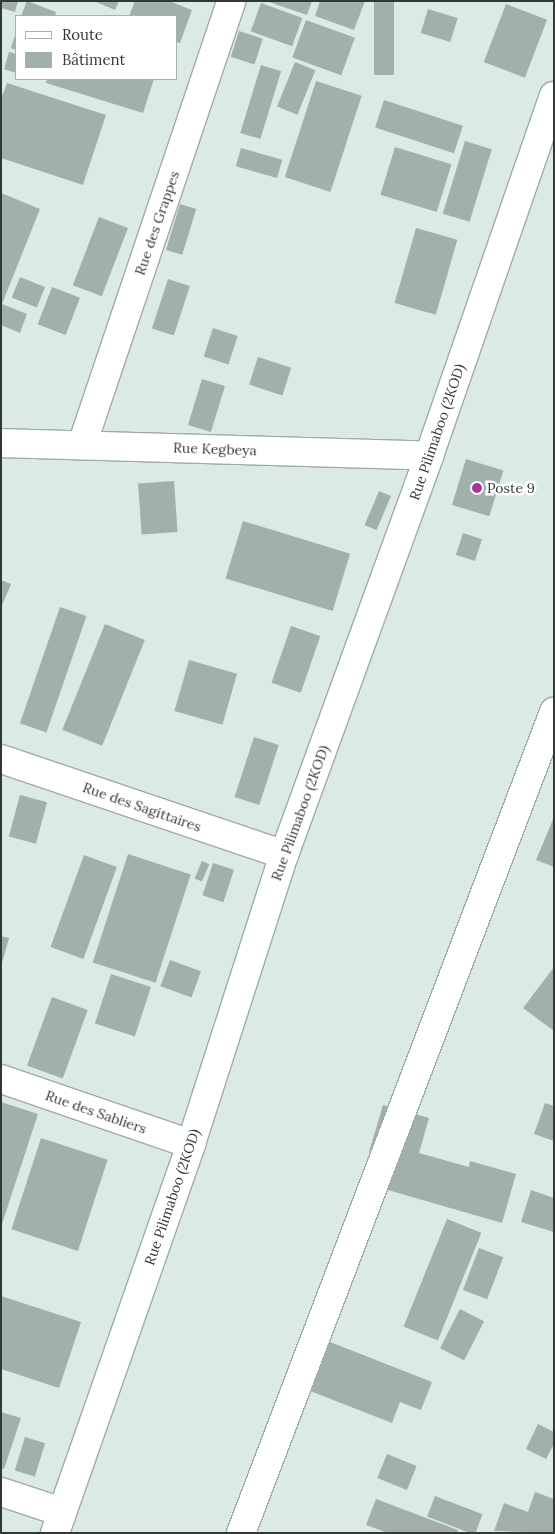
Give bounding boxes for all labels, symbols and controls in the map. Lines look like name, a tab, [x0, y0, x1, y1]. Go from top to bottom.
legend	[15, 15, 178, 80]
text: Route	[62, 25, 103, 44]
text: Bâtiment	[62, 50, 125, 69]
street label: Rue des Grappes	[131, 169, 183, 277]
street label: Rue Pilimaboo (2KOD)	[406, 362, 468, 502]
street label: Rue Kegbeya	[173, 439, 257, 459]
place label: Poste 9	[487, 480, 535, 496]
marker: Poste 9	[471, 482, 483, 494]
street label: Rue Pilimaboo (2KOD)	[268, 743, 332, 883]
street label: Rue des Sagittaires	[81, 779, 203, 835]
street label: Rue des Sabliers	[43, 1087, 149, 1137]
street label: Rue Pilimaboo (2KOD)	[141, 1127, 203, 1267]

